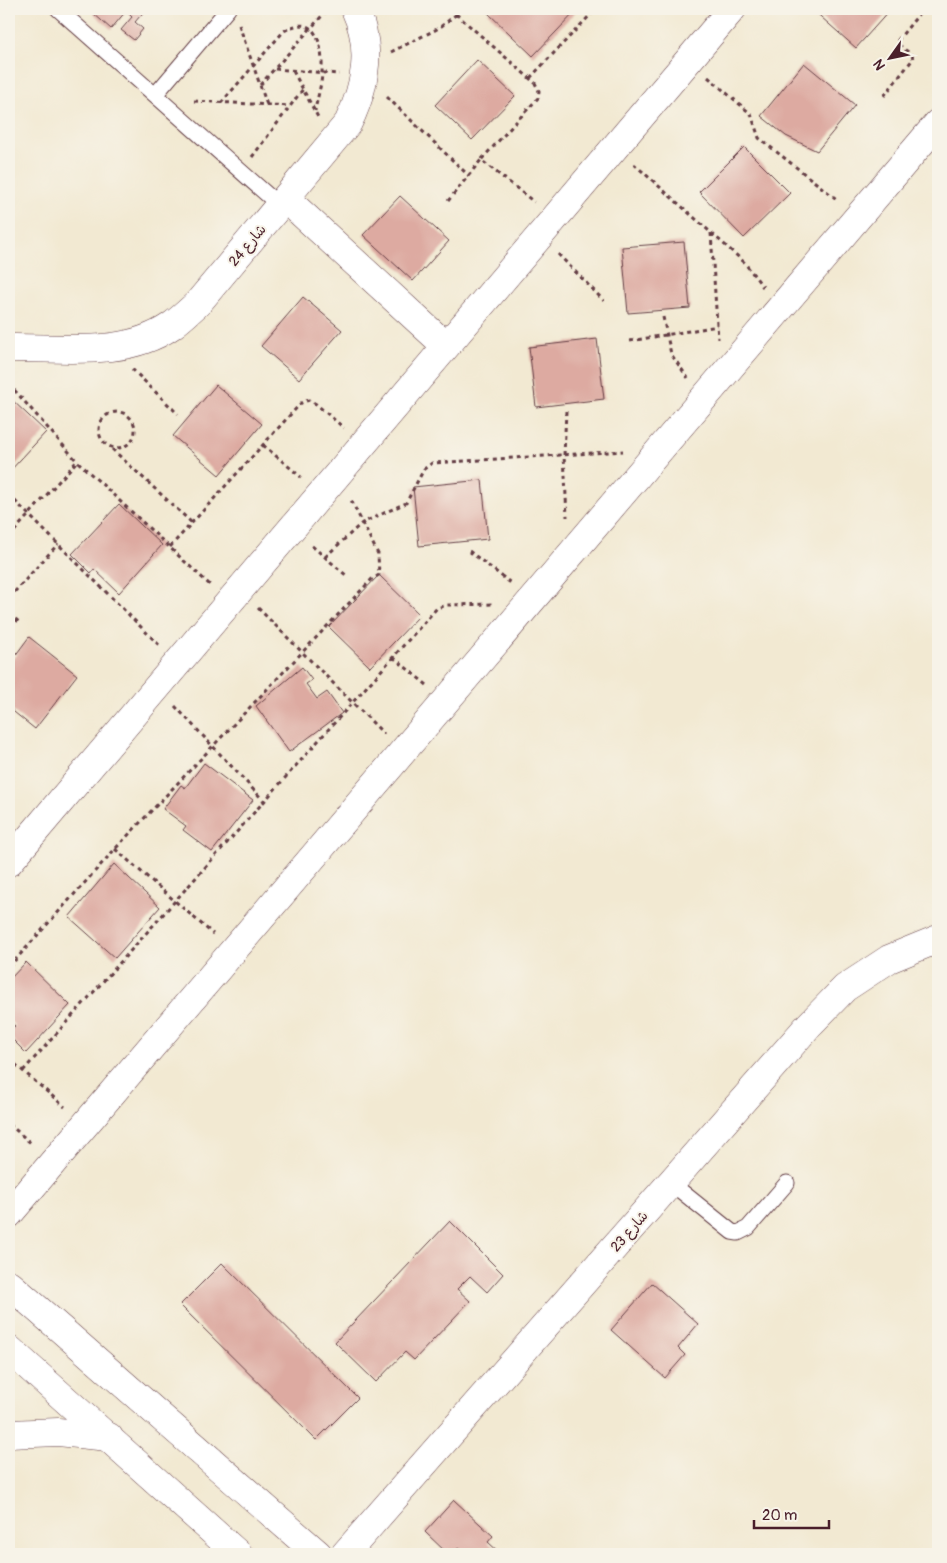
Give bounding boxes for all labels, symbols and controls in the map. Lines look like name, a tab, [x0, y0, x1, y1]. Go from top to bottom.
north arrow	[864, 32, 914, 82]
text: N	[870, 56, 889, 73]
street label: شارع 24	[225, 221, 271, 270]
street label: شارع 23	[607, 1207, 652, 1256]
scale bar	[754, 1498, 830, 1530]
text: 20 m	[762, 1506, 797, 1525]

